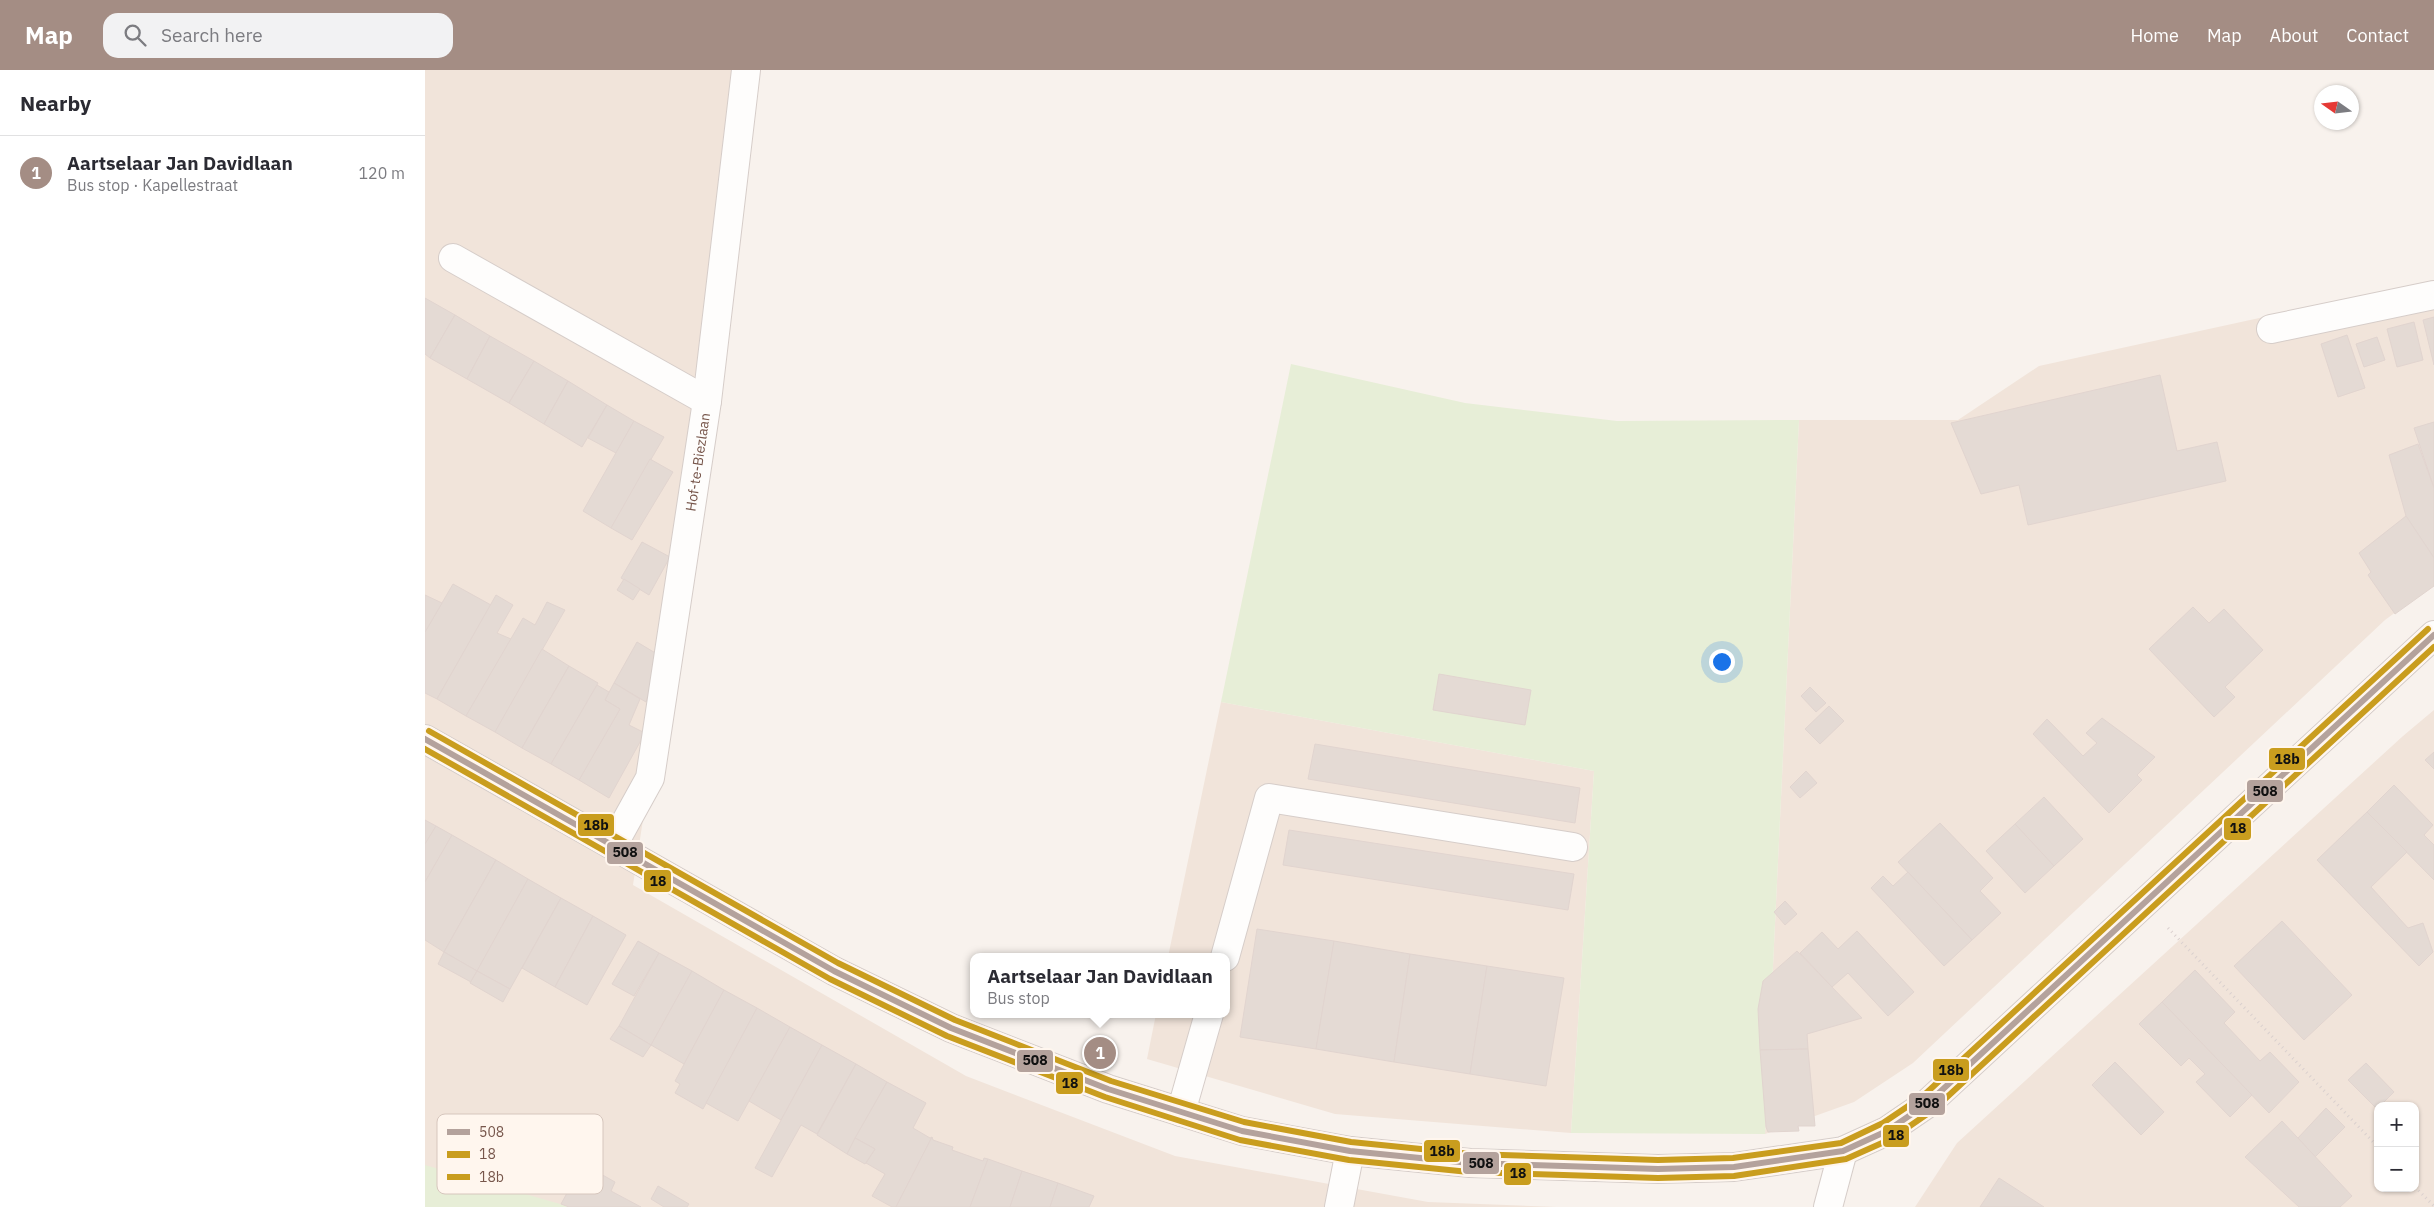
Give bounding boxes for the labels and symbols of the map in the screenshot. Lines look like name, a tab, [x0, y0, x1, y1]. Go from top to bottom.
north arrow	[2314, 85, 2359, 130]
street label: Hof-te-Biezlaan	[681, 412, 714, 513]
your location	[1709, 649, 1735, 675]
line badge: 18b	[2268, 747, 2306, 771]
text: 18b	[2274, 750, 2300, 768]
line badge: 508	[2246, 779, 2284, 803]
text: 508	[2252, 782, 2278, 800]
line badge: 18b	[577, 813, 615, 837]
text: 18b	[583, 816, 609, 834]
line badge: 18	[2223, 817, 2252, 841]
text: 18	[2230, 819, 2246, 837]
line badge: 508	[606, 841, 644, 865]
text: 508	[612, 843, 638, 861]
line badge: 18	[643, 869, 672, 893]
text: 18	[650, 872, 666, 890]
pin: 1	[1084, 1034, 1116, 1072]
line badge: 508	[1016, 1049, 1054, 1073]
text: 508	[1022, 1051, 1048, 1069]
line badge: 18b	[1932, 1058, 1970, 1082]
text: 18b	[1938, 1061, 1964, 1079]
line badge: 18	[1055, 1071, 1084, 1095]
text: 18	[1062, 1074, 1078, 1092]
line badge: 508	[1908, 1092, 1946, 1116]
text: 508	[1914, 1094, 1940, 1112]
legend	[437, 1114, 603, 1194]
text: 508	[479, 1123, 504, 1141]
line badge: 18	[1882, 1124, 1910, 1148]
text: 18	[1888, 1126, 1904, 1144]
line badge: 18b	[1423, 1139, 1461, 1163]
text: 18b	[1429, 1142, 1455, 1160]
text: 18	[479, 1145, 496, 1163]
line badge: 508	[1462, 1151, 1500, 1175]
text: 508	[1468, 1154, 1494, 1172]
line badge: 18	[1503, 1162, 1532, 1186]
text: 18	[1510, 1164, 1526, 1182]
text: 18b	[479, 1168, 504, 1186]

